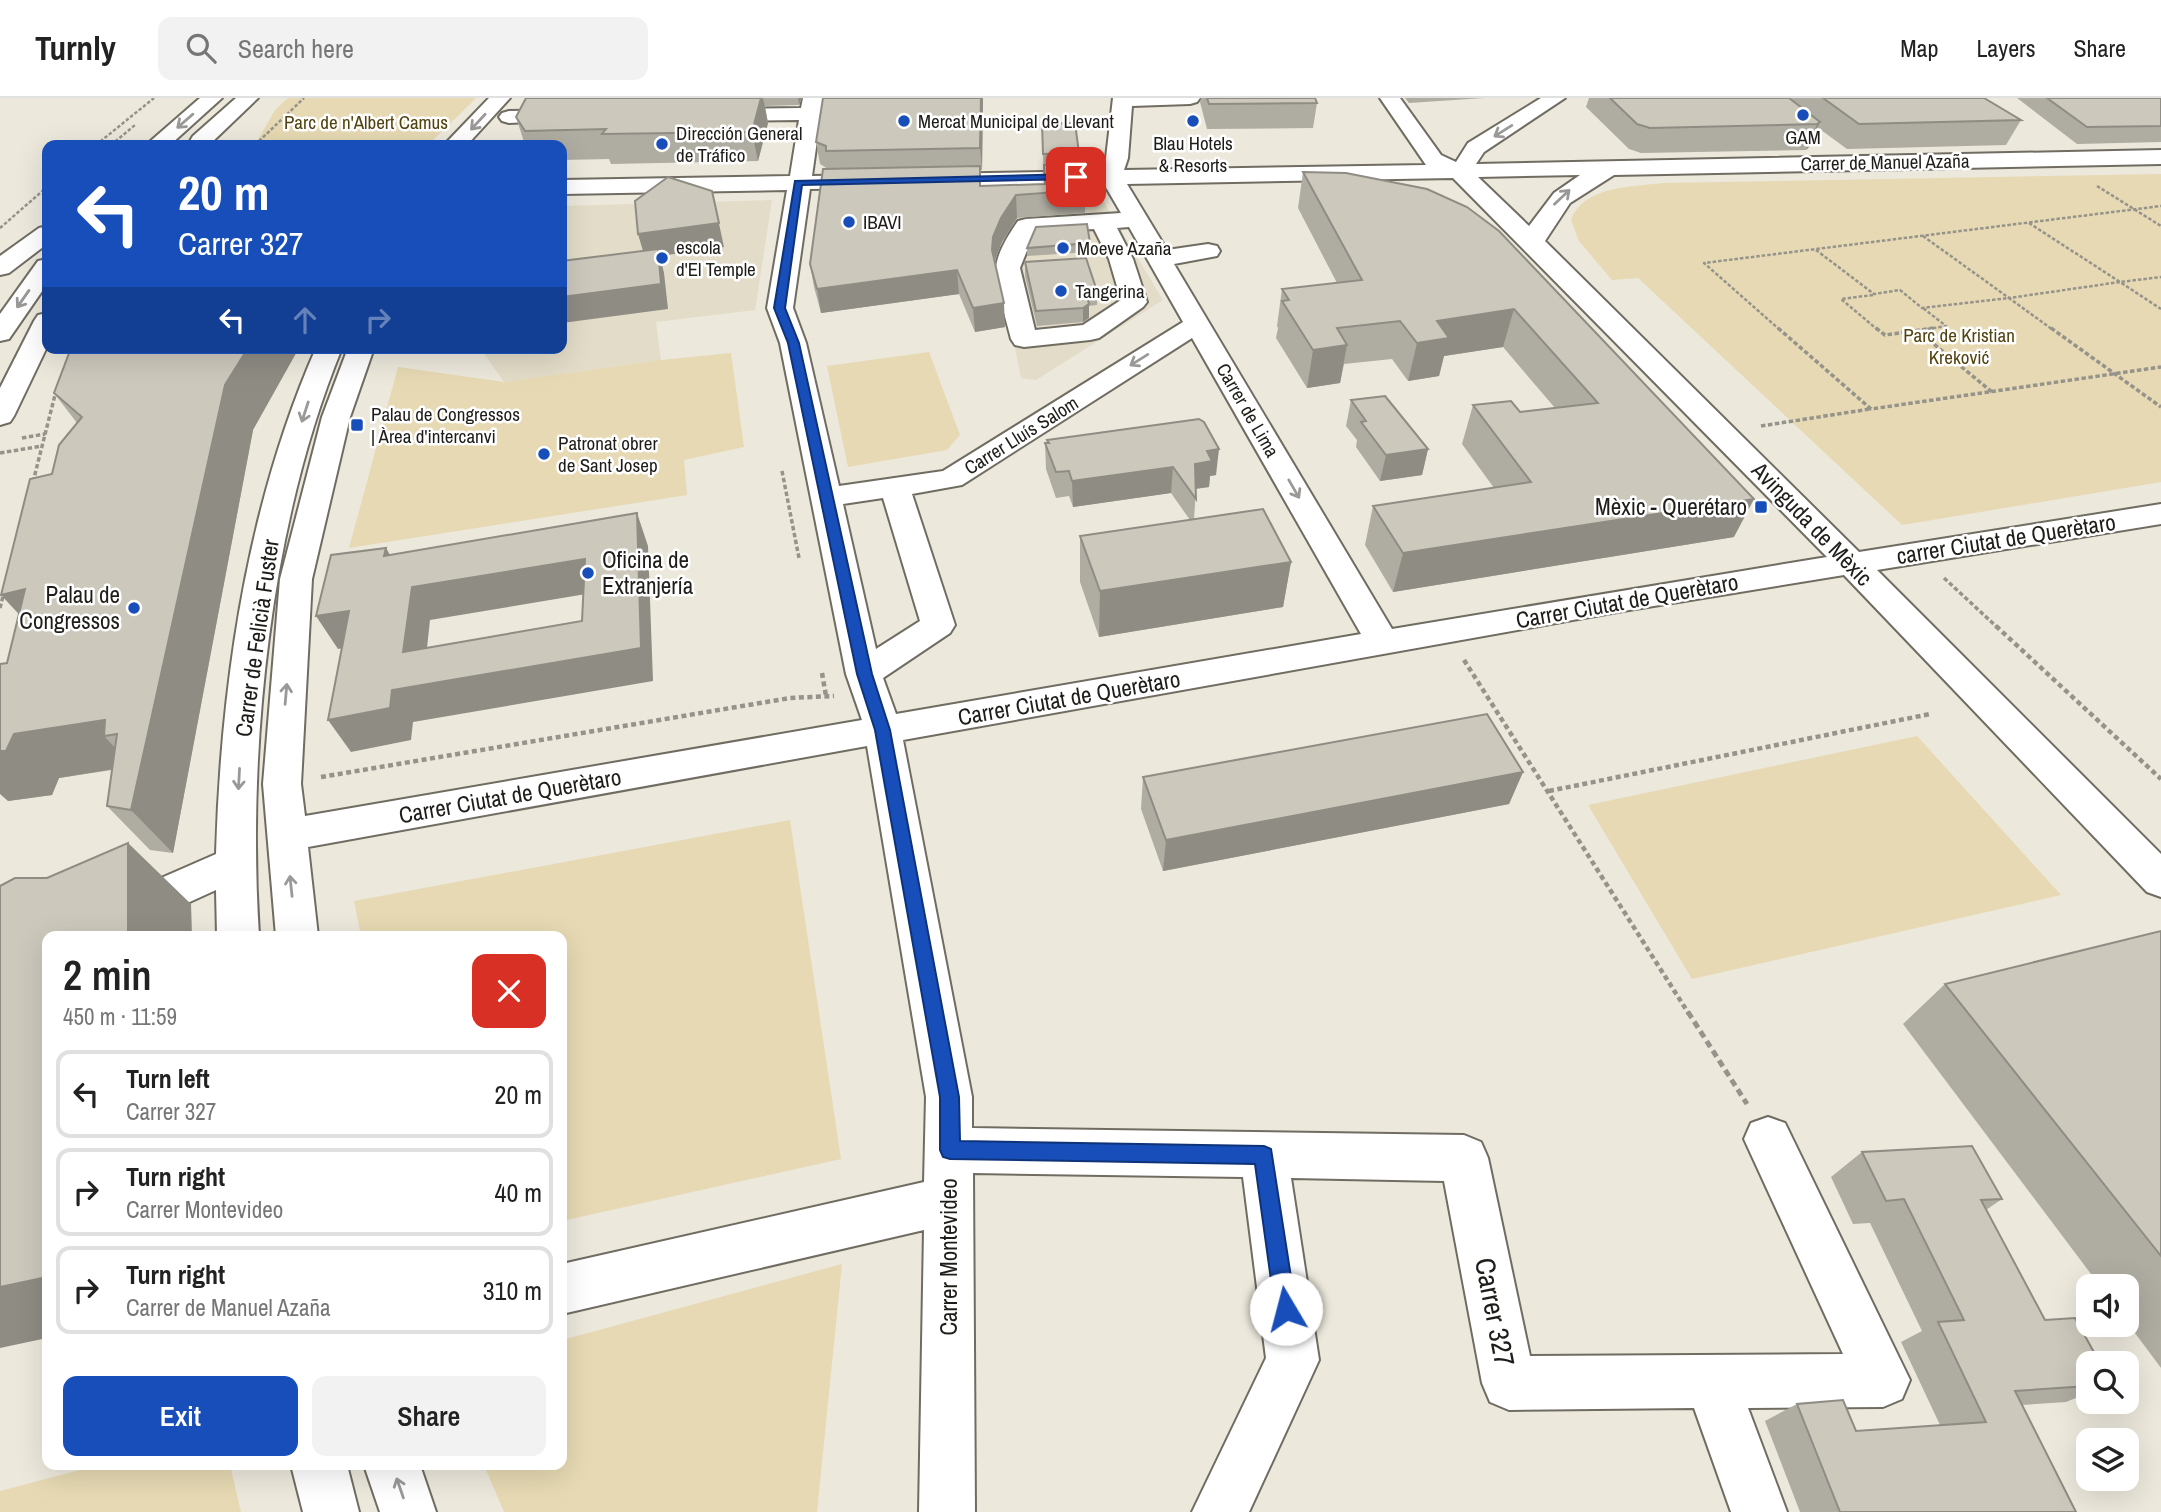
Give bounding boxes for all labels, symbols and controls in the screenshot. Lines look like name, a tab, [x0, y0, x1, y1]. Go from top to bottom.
search box	[158, 17, 648, 80]
text: Turnly	[35, 26, 116, 70]
icon: search	[182, 29, 220, 67]
text: Search here	[238, 31, 354, 66]
text: Map	[1900, 32, 1938, 64]
text: Layers	[1976, 32, 2035, 64]
text: Share	[2073, 32, 2126, 64]
marker: GAM	[1795, 107, 1811, 123]
place label: Mercat Municipal de Llevant	[918, 108, 1114, 134]
park label: Parc de n'Albert Camus	[284, 109, 448, 135]
one-way arrow	[176, 113, 194, 129]
one-way arrow	[469, 113, 486, 130]
marker: Mercat Municipal de Llevant	[896, 113, 912, 129]
marker: Blau Hotels & Resorts	[1185, 113, 1201, 129]
place label: Dirección General de Tráfico	[676, 120, 802, 168]
one-way arrow	[1494, 124, 1514, 138]
place label: GAM	[1785, 124, 1821, 150]
place label: Blau Hotels & Resorts	[1153, 130, 1233, 178]
marker: Dirección General de Tráfico	[654, 136, 670, 152]
pin	[1046, 147, 1106, 207]
street label: Carrer de Manuel Azaña	[1800, 148, 1970, 176]
icon: arrive	[1057, 158, 1095, 196]
text: 20 m	[178, 159, 270, 225]
icon: left	[63, 168, 154, 259]
one-way arrow	[1553, 189, 1571, 205]
place label: IBAVI	[863, 209, 902, 235]
marker: IBAVI	[841, 214, 857, 230]
text: Carrer 327	[178, 222, 303, 265]
place label: escola d'El Temple	[676, 234, 756, 282]
place label: Moeve Azaña	[1077, 235, 1172, 261]
marker: Moeve Azaña	[1055, 240, 1071, 256]
marker: escola d'El Temple	[654, 250, 670, 266]
place label: Tangerina	[1075, 278, 1145, 304]
marker: Tangerina	[1053, 283, 1069, 299]
one-way arrow	[16, 289, 30, 308]
icon: left	[213, 301, 251, 339]
icon: ahead	[286, 301, 324, 339]
icon: right	[359, 301, 397, 339]
park label: Parc de Kristian Kreković	[1903, 322, 2015, 370]
one-way arrow	[1130, 354, 1150, 368]
street label: Carrer de Lima	[1211, 358, 1286, 462]
street label: Carrer Lluís Salom	[959, 390, 1083, 480]
one-way arrow	[297, 400, 310, 422]
place label: Palau de Congressos | Àrea d'intercanvi	[371, 401, 520, 449]
marker: Palau de Congressos | Àrea d'intercanvi	[349, 417, 365, 433]
place label: Patronat obrer de Sant Josep	[558, 430, 658, 478]
marker: Patronat obrer de Sant Josep	[536, 446, 552, 462]
street label: Avinguda de Mèxic	[1745, 454, 1879, 592]
one-way arrow	[1287, 479, 1301, 499]
place label: Mèxic - Querétaro	[1595, 491, 1747, 522]
marker: Mèxic - Querétaro	[1753, 499, 1769, 515]
street label: carrer Ciutat de Querètaro	[1894, 506, 2118, 571]
street label: Carrer de Felicià Fuster	[227, 536, 286, 739]
place label: Oficina de Extranjería	[602, 544, 694, 601]
marker: Oficina de Extranjería	[580, 565, 596, 581]
street label: Carrer Ciutat de Querètaro	[1513, 566, 1741, 635]
place label: Palau de Congressos	[19, 579, 120, 636]
marker: Palau de Congressos	[126, 600, 142, 616]
street label: Carrer Ciutat de Querètaro	[955, 663, 1183, 732]
one-way arrow	[280, 683, 293, 706]
street label: Carrer Ciutat de Querètaro	[396, 761, 624, 830]
one-way arrow	[233, 768, 246, 791]
one-way arrow	[285, 875, 298, 898]
text: 2 min	[63, 947, 152, 1003]
button: close	[472, 954, 546, 1028]
text: 450 m · 11:59	[63, 1001, 177, 1032]
text: Turn left	[126, 1061, 210, 1096]
icon: left	[67, 1075, 105, 1113]
text: 20 m	[495, 1077, 542, 1112]
text: Carrer 327	[126, 1096, 216, 1127]
text: Turn right	[126, 1159, 225, 1194]
icon: right	[67, 1173, 105, 1211]
text: 40 m	[495, 1175, 542, 1210]
street label: Carrer Montevideo	[933, 1178, 964, 1336]
text: Carrer Montevideo	[126, 1194, 283, 1225]
street label: Carrer 327	[1466, 1255, 1524, 1369]
text: Turn right	[126, 1257, 225, 1292]
icon: right	[67, 1271, 105, 1309]
position arrow	[1249, 1272, 1323, 1346]
text: 310 m	[483, 1273, 542, 1308]
map controls	[2076, 1274, 2139, 1491]
button: sound	[2076, 1274, 2139, 1337]
text: Carrer de Manuel Azaña	[126, 1292, 330, 1323]
button: search	[2076, 1351, 2139, 1414]
button: Exit	[63, 1376, 298, 1456]
button: Share	[312, 1376, 546, 1456]
button: layers	[2076, 1428, 2139, 1491]
one-way arrow	[392, 1478, 405, 1500]

